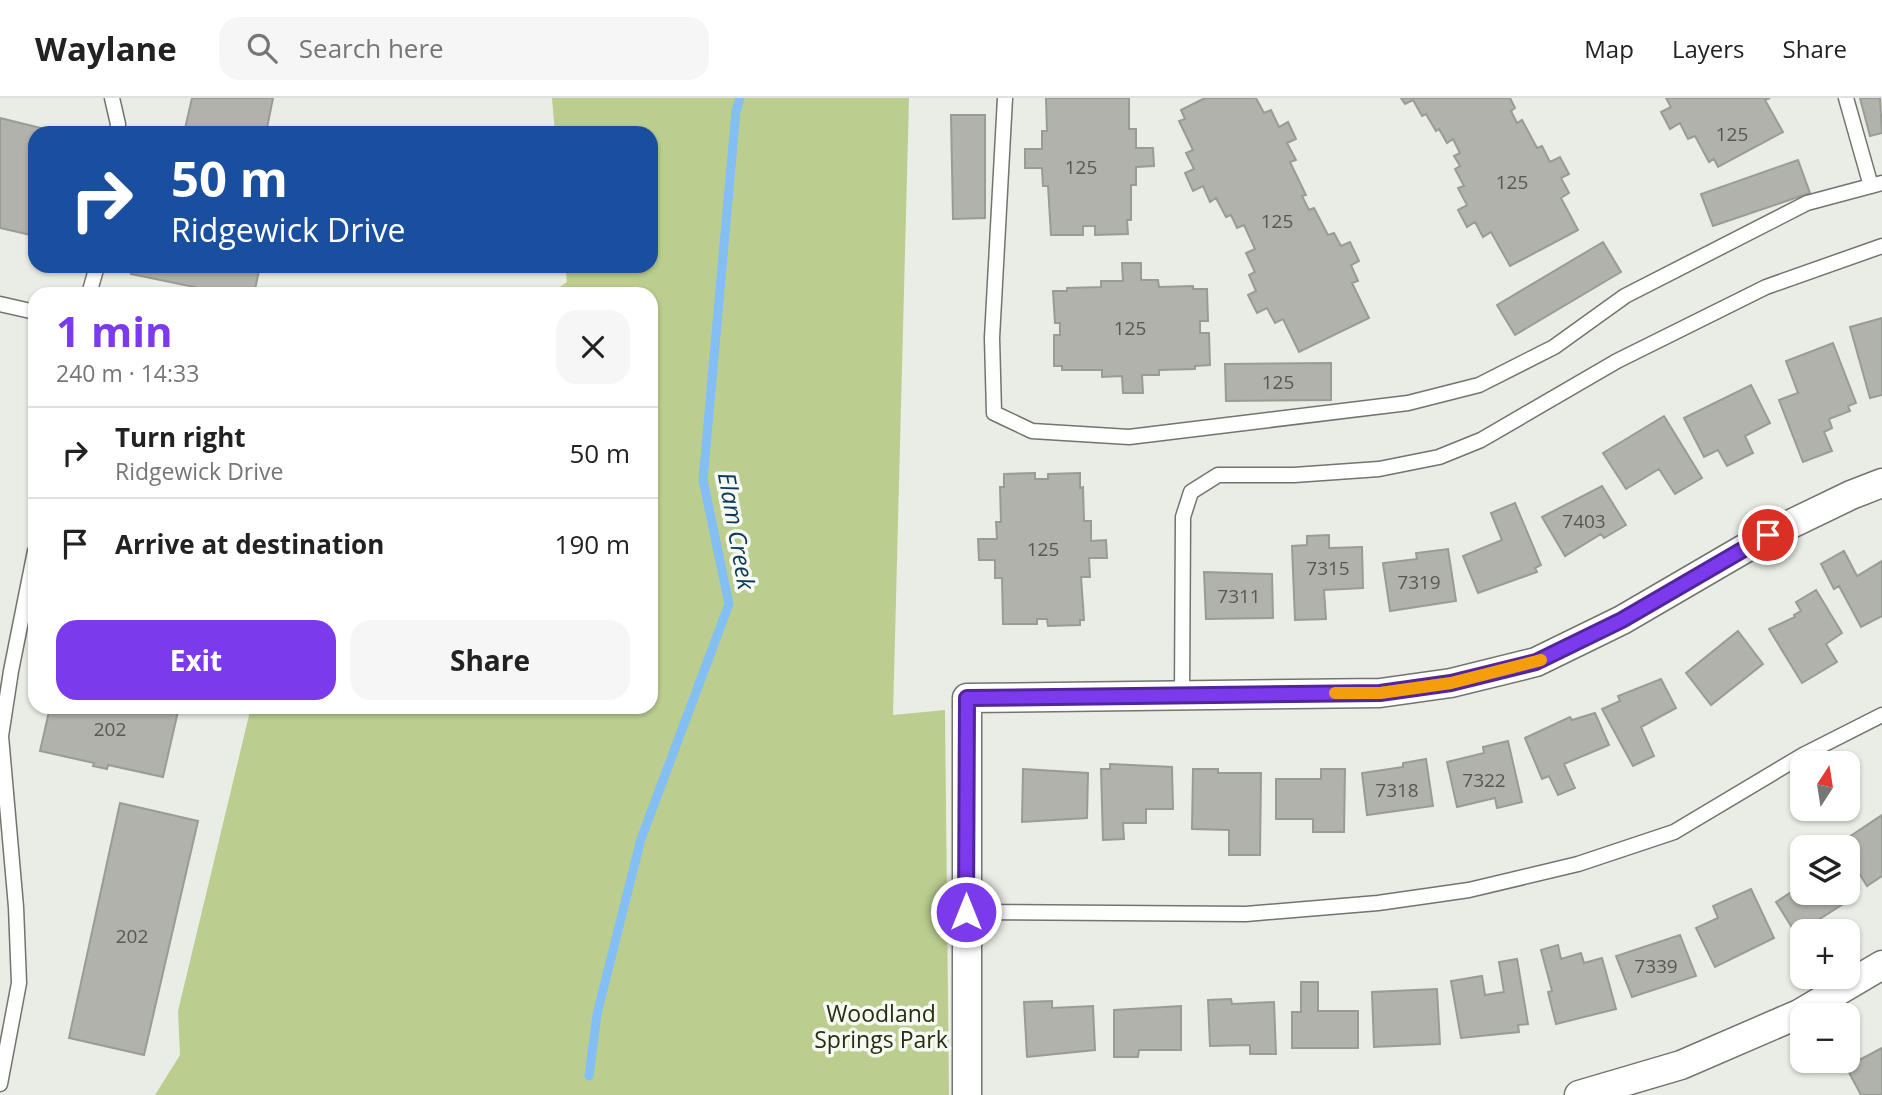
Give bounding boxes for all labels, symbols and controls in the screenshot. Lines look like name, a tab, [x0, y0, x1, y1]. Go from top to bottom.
search box	[219, 17, 709, 80]
text: Waylane	[35, 26, 177, 71]
icon: search	[243, 29, 281, 67]
text: Search here	[299, 30, 444, 66]
text: Map	[1584, 32, 1634, 65]
text: Layers	[1672, 32, 1745, 65]
text: Share	[1783, 32, 1847, 65]
house number: 125	[1716, 121, 1748, 147]
text: 50 m	[171, 145, 288, 211]
icon: right	[56, 154, 147, 245]
house number: 125	[1065, 154, 1097, 180]
house number: 125	[1496, 169, 1528, 195]
text: Ridgewick Drive	[171, 208, 405, 251]
house number: 125	[1261, 208, 1293, 234]
text: 1 min	[56, 302, 173, 359]
button: close	[556, 310, 630, 384]
house number: 125	[1114, 315, 1146, 341]
text: 240 m · 14:33	[56, 357, 199, 389]
house number: 125	[1262, 369, 1294, 395]
text: Turn right	[115, 419, 246, 455]
icon: right	[56, 434, 94, 472]
text: 50 m	[569, 435, 630, 471]
text: Ridgewick Drive	[115, 455, 283, 487]
water label: Elam Creek	[711, 470, 764, 593]
pin	[1738, 505, 1798, 565]
house number: 7403	[1562, 508, 1606, 534]
icon: arrive	[1749, 516, 1787, 554]
icon: arrive	[56, 525, 94, 563]
text: Arrive at destination	[115, 526, 384, 562]
text: 190 m	[555, 526, 630, 562]
house number: 125	[1027, 536, 1059, 562]
house number: 7315	[1306, 555, 1350, 581]
house number: 7319	[1397, 569, 1441, 595]
house number: 7311	[1217, 583, 1261, 609]
button: Exit	[56, 620, 336, 700]
button: Share	[350, 620, 630, 700]
house number: 202	[94, 716, 126, 742]
north arrow	[1790, 751, 1860, 821]
map controls	[1790, 751, 1860, 1073]
house number: 7322	[1462, 767, 1506, 793]
house number: 7318	[1375, 777, 1419, 803]
button: layers	[1790, 835, 1860, 905]
position arrow	[929, 875, 1003, 949]
button: +	[1790, 919, 1860, 989]
house number: 202	[116, 923, 148, 949]
house number: 7339	[1634, 953, 1678, 979]
park label: Woodland Springs Park	[814, 997, 948, 1055]
button: −	[1790, 1003, 1860, 1073]

